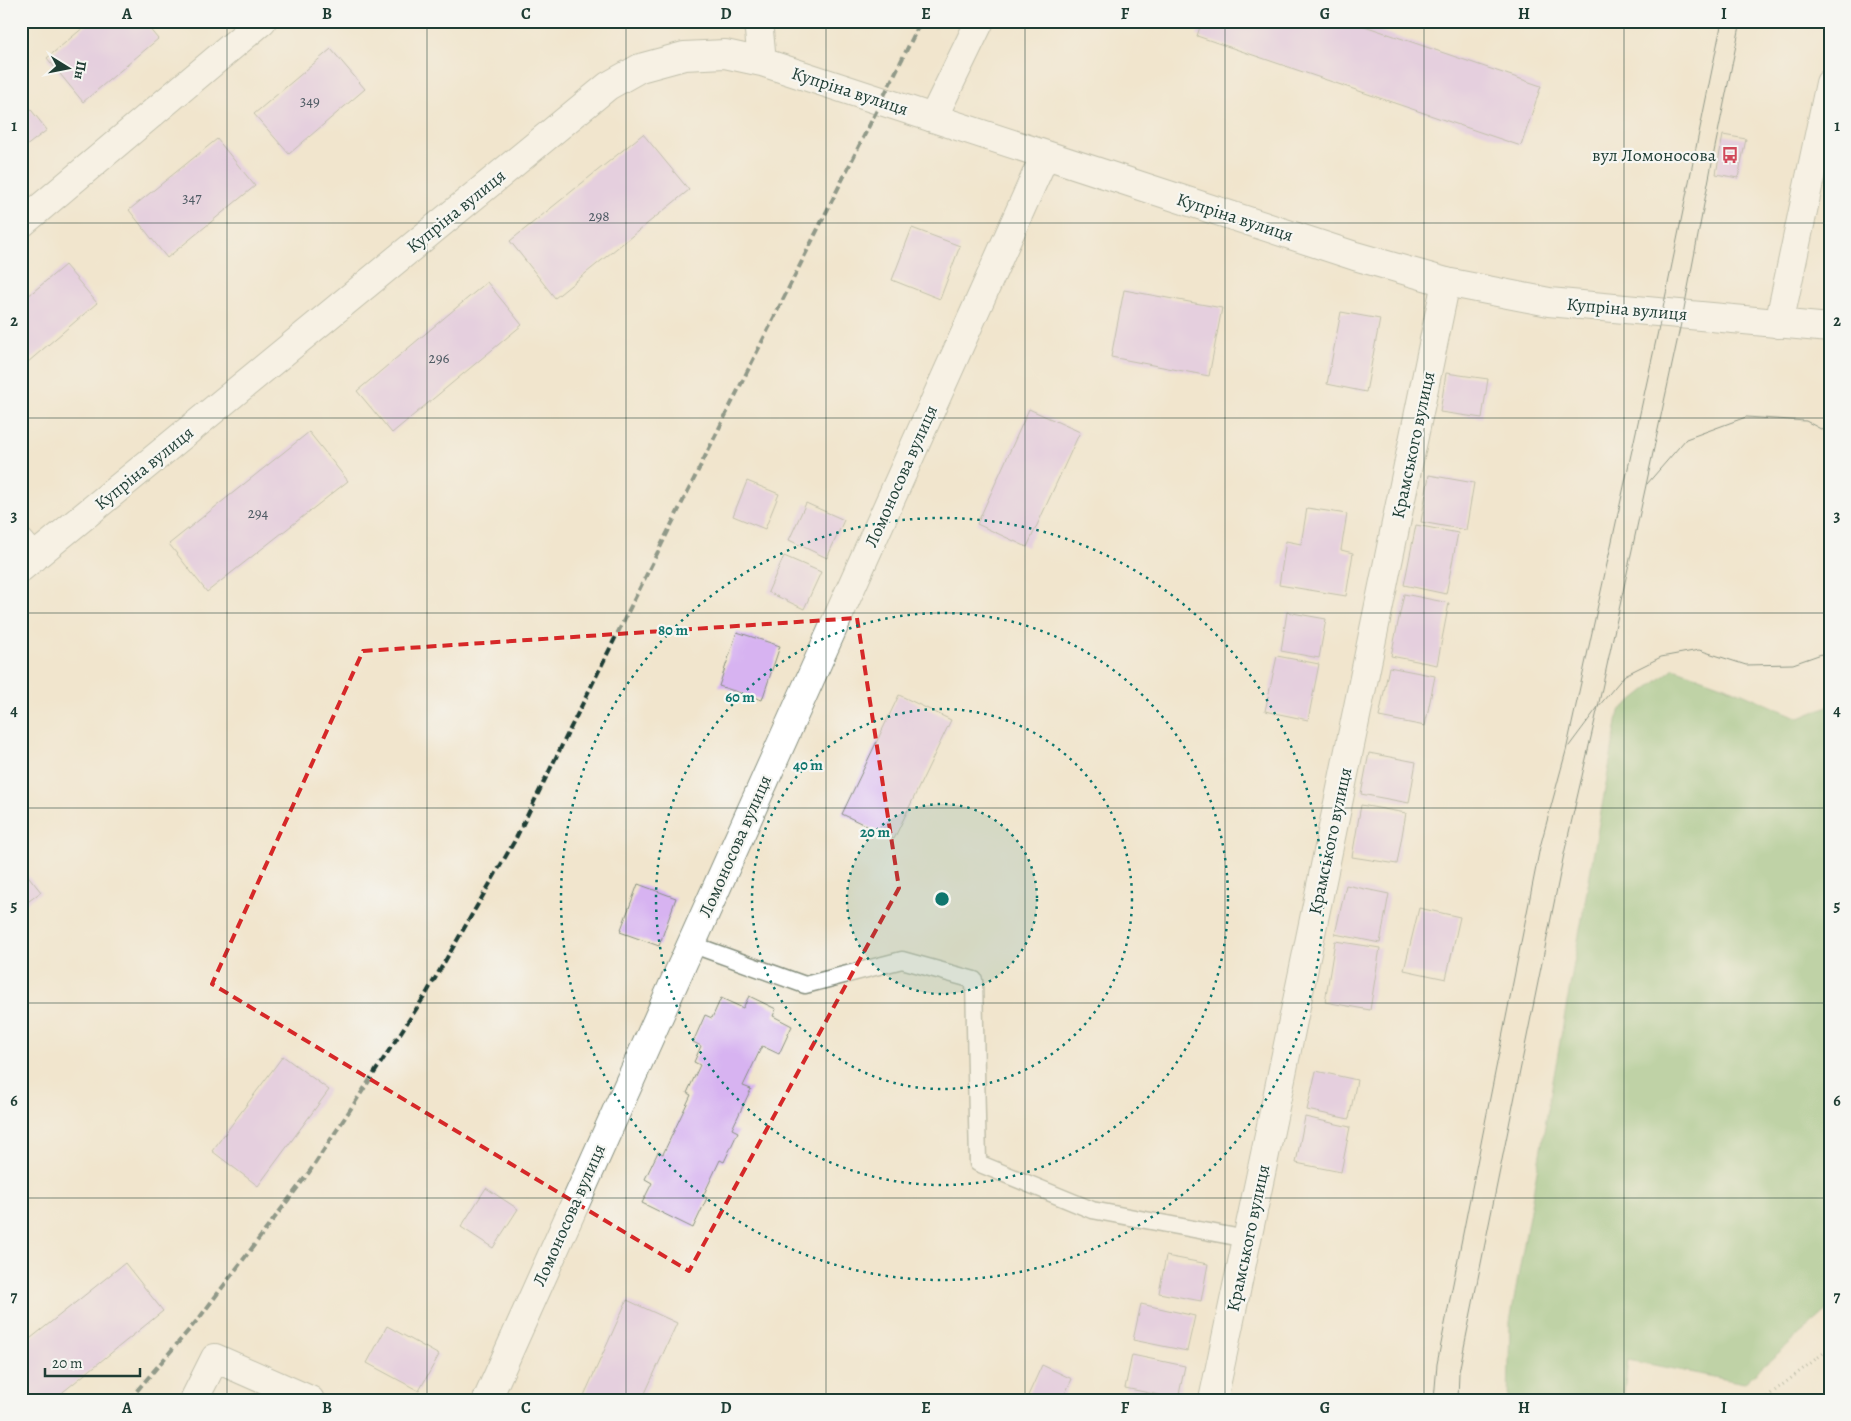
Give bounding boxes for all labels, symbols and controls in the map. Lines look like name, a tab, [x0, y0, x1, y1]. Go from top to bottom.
text: A	[121, 3, 133, 25]
text: B	[322, 3, 332, 25]
text: C	[521, 3, 531, 25]
text: D	[720, 3, 732, 25]
text: E	[921, 3, 931, 25]
text: F	[1121, 3, 1130, 25]
text: G	[1320, 3, 1330, 25]
text: H	[1518, 3, 1530, 25]
text: I	[1721, 3, 1727, 25]
north arrow	[42, 42, 92, 92]
text: Пн	[69, 60, 91, 81]
street label: Купріна вулиця	[789, 61, 911, 121]
house number: 349	[300, 91, 320, 111]
text: 1	[11, 115, 17, 137]
text: 1	[1834, 115, 1840, 137]
place label: вул Ломоносова	[1592, 143, 1717, 167]
bus stop icon: вул Ломоносова	[1720, 145, 1740, 165]
street label: Купріна вулиця	[401, 164, 511, 258]
street label: Купріна вулиця	[1174, 187, 1296, 247]
house number: 347	[182, 188, 202, 208]
house number: 298	[588, 206, 610, 226]
street label: Купріна вулиця	[1566, 292, 1688, 326]
text: 2	[10, 310, 18, 332]
text: 2	[1833, 310, 1841, 332]
house number: 296	[429, 348, 450, 368]
street label: Крамського вулиця	[1386, 369, 1440, 521]
street label: Ломоносова вулиця	[859, 401, 943, 551]
street label: Купріна вулиця	[89, 421, 199, 515]
house number: 294	[248, 503, 269, 523]
text: 3	[11, 505, 18, 527]
text: 3	[1834, 505, 1841, 527]
text: 80 m	[658, 620, 688, 640]
text: 60 m	[725, 687, 755, 707]
text: 4	[10, 700, 18, 722]
text: 4	[1833, 700, 1841, 722]
text: 40 m	[793, 755, 823, 775]
street label: Крамського вулиця	[1303, 765, 1357, 917]
street label: Ломоносова вулиця	[693, 771, 777, 921]
text: 20 m	[860, 822, 890, 842]
centre of rings	[933, 890, 951, 908]
text: 5	[11, 895, 18, 917]
text: 5	[1834, 895, 1841, 917]
text: 6	[10, 1090, 18, 1112]
text: 6	[1833, 1090, 1841, 1112]
street label: Ломоносова вулиця	[527, 1140, 611, 1290]
street label: Крамського вулиця	[1221, 1162, 1275, 1314]
text: 7	[11, 1286, 18, 1308]
text: 7	[1834, 1286, 1841, 1308]
scale bar	[45, 1346, 140, 1378]
text: 20 m	[52, 1353, 83, 1373]
text: A	[121, 1397, 133, 1419]
text: B	[322, 1397, 332, 1419]
text: C	[521, 1397, 531, 1419]
text: D	[720, 1397, 732, 1419]
text: E	[921, 1397, 931, 1419]
text: F	[1121, 1397, 1130, 1419]
text: G	[1320, 1397, 1330, 1419]
text: H	[1518, 1397, 1530, 1419]
text: I	[1721, 1397, 1727, 1419]

